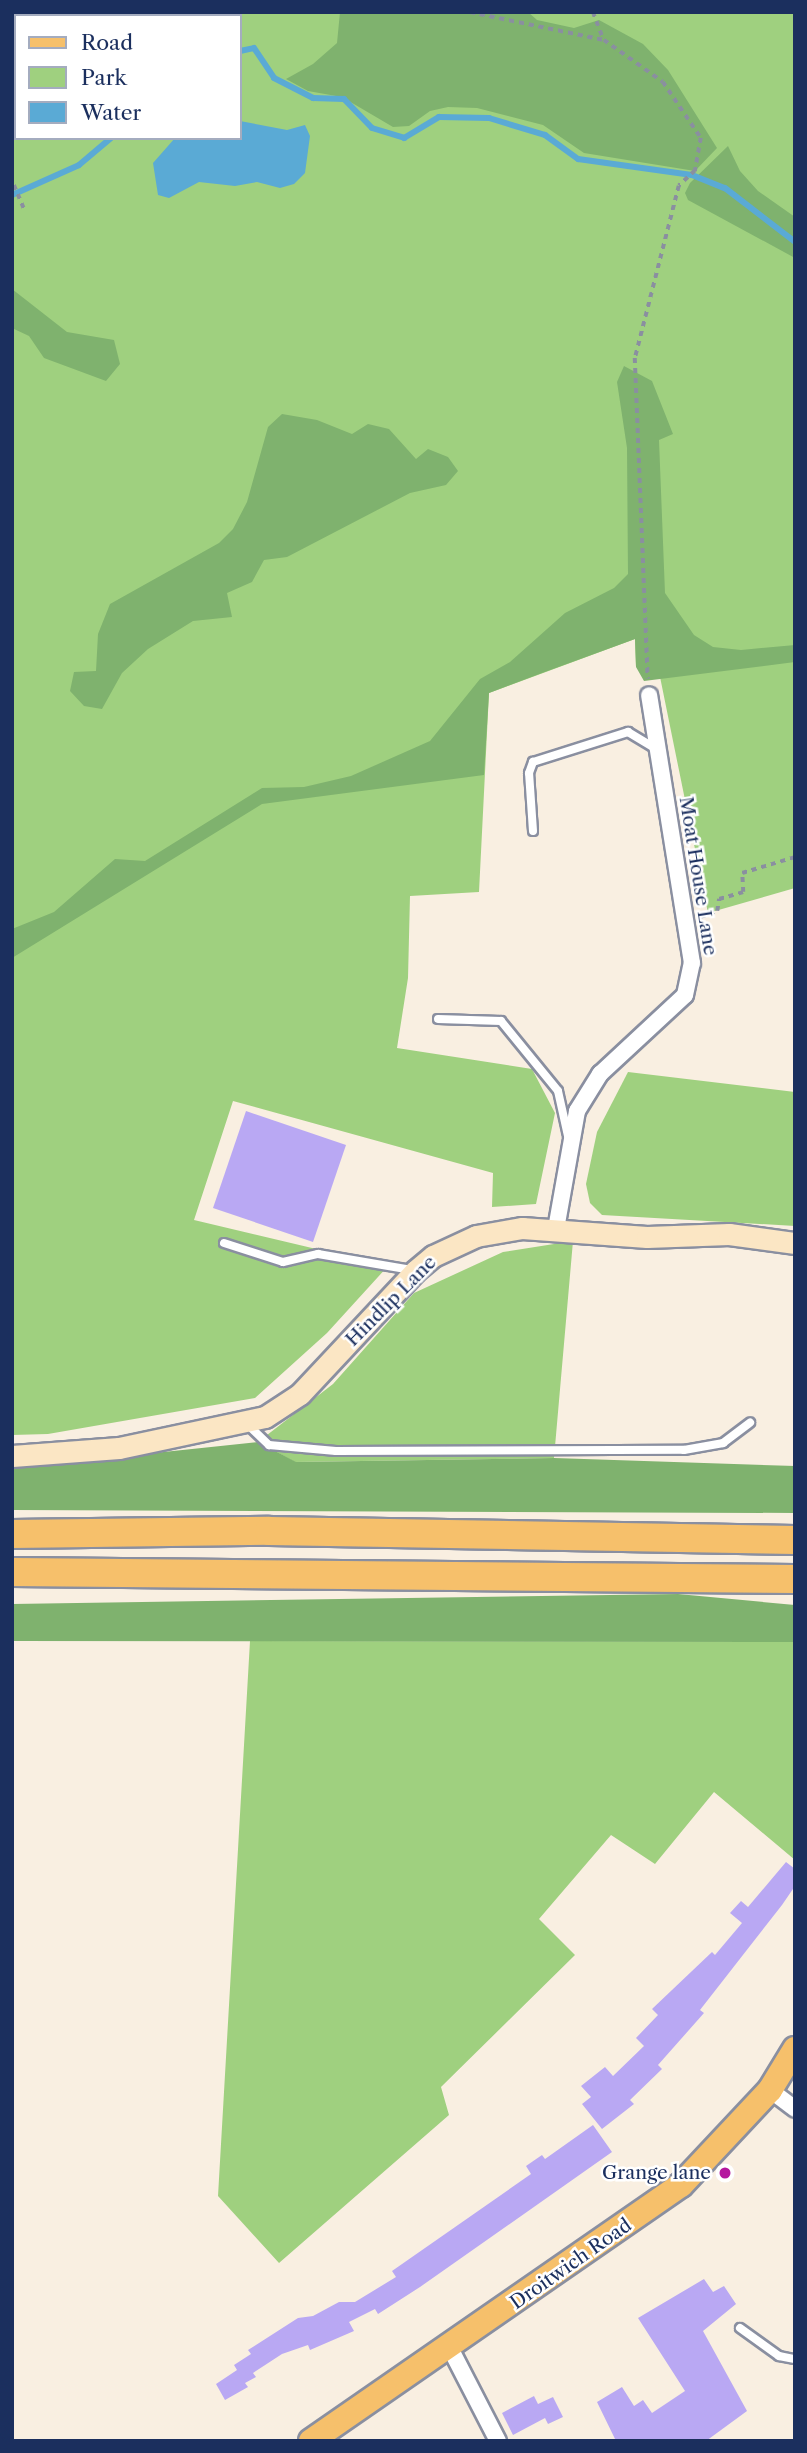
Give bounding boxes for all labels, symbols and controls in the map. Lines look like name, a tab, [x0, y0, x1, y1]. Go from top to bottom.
legend	[14, 14, 242, 140]
text: Road	[81, 30, 133, 55]
text: Park	[81, 65, 127, 90]
text: Water	[81, 100, 141, 125]
street label: Moat House Lane	[674, 795, 722, 957]
street label: Hindlip Lane	[341, 1251, 441, 1351]
place label: Grange lane	[602, 2162, 711, 2184]
marker: Grange lane	[717, 2165, 733, 2181]
street label: Droitwich Road	[506, 2214, 636, 2314]

